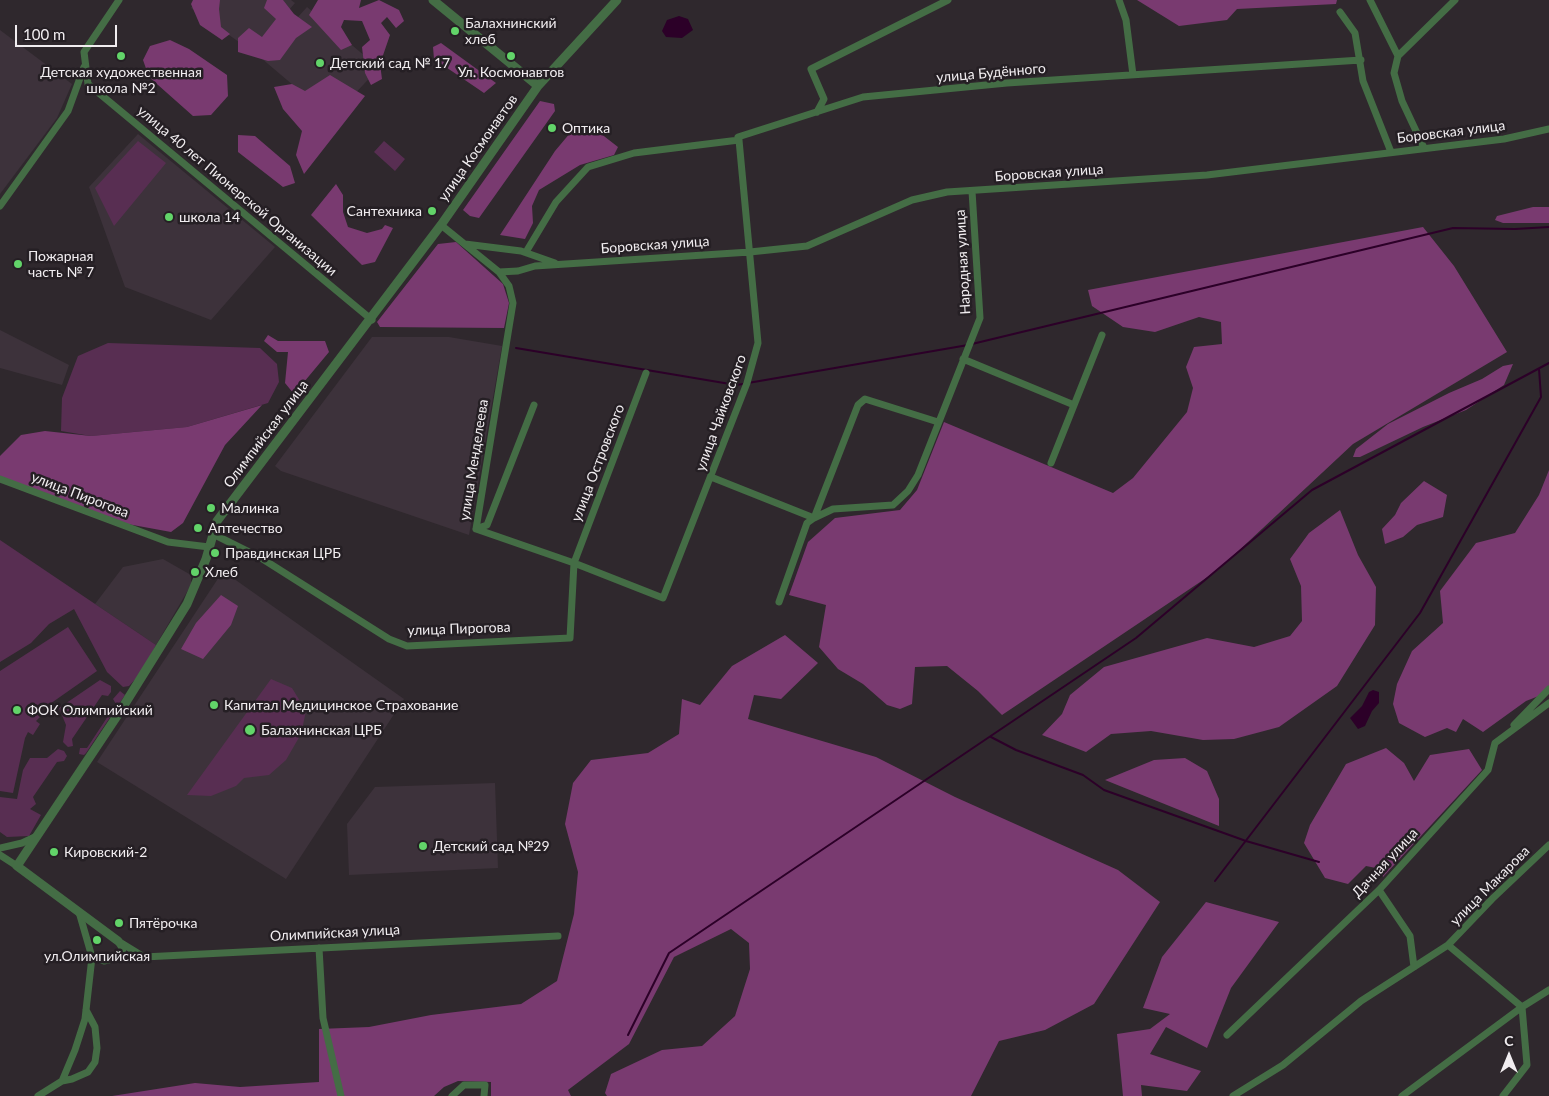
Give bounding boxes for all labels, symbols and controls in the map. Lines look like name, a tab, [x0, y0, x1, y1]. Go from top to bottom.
scale bar	[18, 15, 120, 47]
place label: Балахнинский хлеб	[465, 15, 557, 48]
text: 100 m	[23, 25, 65, 43]
marker: Балахнинский хлеб	[449, 25, 461, 37]
marker: Детская художественная школа №2	[115, 50, 127, 62]
marker: Ул. Космонавтов	[505, 50, 517, 62]
place label: Детский сад № 17	[330, 55, 450, 71]
marker: Детский сад № 17	[314, 57, 326, 69]
street label: улица Будённого	[936, 60, 1046, 86]
place label: Детская художественная школа №2	[40, 64, 202, 96]
place label: Ул. Космонавтов	[458, 64, 564, 80]
street label: улица Космонавтов	[435, 91, 521, 205]
street label: улица 40 лет Пионерской Организации	[134, 102, 340, 280]
street label: Боровская улица	[1396, 117, 1506, 147]
place label: Оптика	[562, 120, 610, 136]
marker: Оптика	[546, 122, 558, 134]
street label: Боровская улица	[994, 161, 1104, 185]
place label: Сантехника	[347, 203, 422, 219]
marker: Сантехника	[426, 205, 438, 217]
place label: школа 14	[179, 209, 240, 225]
street label: Народная улица	[952, 209, 974, 315]
marker: школа 14	[163, 211, 175, 223]
street label: Боровская улица	[600, 233, 710, 257]
place label: Пожарная часть № 7	[28, 248, 94, 280]
marker: Пожарная часть № 7	[12, 258, 24, 270]
street label: улица Чайковского	[692, 352, 750, 474]
street label: Олимпийская улица	[220, 377, 312, 491]
street label: улица Менделеева	[456, 398, 492, 522]
street label: улица Островского	[568, 402, 628, 524]
street label: улица Пирогова	[29, 469, 131, 521]
place label: Малинка	[221, 500, 279, 516]
marker: Малинка	[205, 502, 217, 514]
place label: Аптечество	[208, 520, 283, 536]
marker: Аптечество	[192, 522, 204, 534]
place label: Правдинская ЦРБ	[225, 545, 341, 561]
marker: Правдинская ЦРБ	[209, 547, 221, 559]
place label: Хлеб	[205, 564, 238, 580]
marker: Хлеб	[189, 566, 201, 578]
street label: улица Пирогова	[407, 619, 511, 639]
place label: Капитал Медицинское Страхование	[224, 697, 458, 713]
marker: Капитал Медицинское Страхование	[208, 699, 220, 711]
place label: ФОК Олимпийский	[27, 702, 153, 718]
marker: ФОК Олимпийский	[11, 704, 23, 716]
place label: Балахнинская ЦРБ	[261, 722, 382, 738]
marker: Балахнинская ЦРБ	[243, 723, 257, 737]
street label: Дачная улица	[1349, 825, 1421, 901]
place label: Детский сад №29	[433, 838, 550, 854]
marker: Детский сад №29	[417, 840, 429, 852]
street label: улица Макарова	[1447, 843, 1533, 929]
place label: Кировский-2	[64, 844, 147, 860]
marker: Кировский-2	[48, 846, 60, 858]
place label: Пятёрочка	[129, 915, 197, 931]
marker: Пятёрочка	[113, 917, 125, 929]
street label: Олимпийская улица	[269, 921, 401, 945]
marker: ул.Олимпийская	[91, 934, 103, 946]
place label: ул.Олимпийская	[44, 948, 150, 964]
north arrow	[1484, 1031, 1534, 1081]
text: С	[1504, 1032, 1514, 1049]

